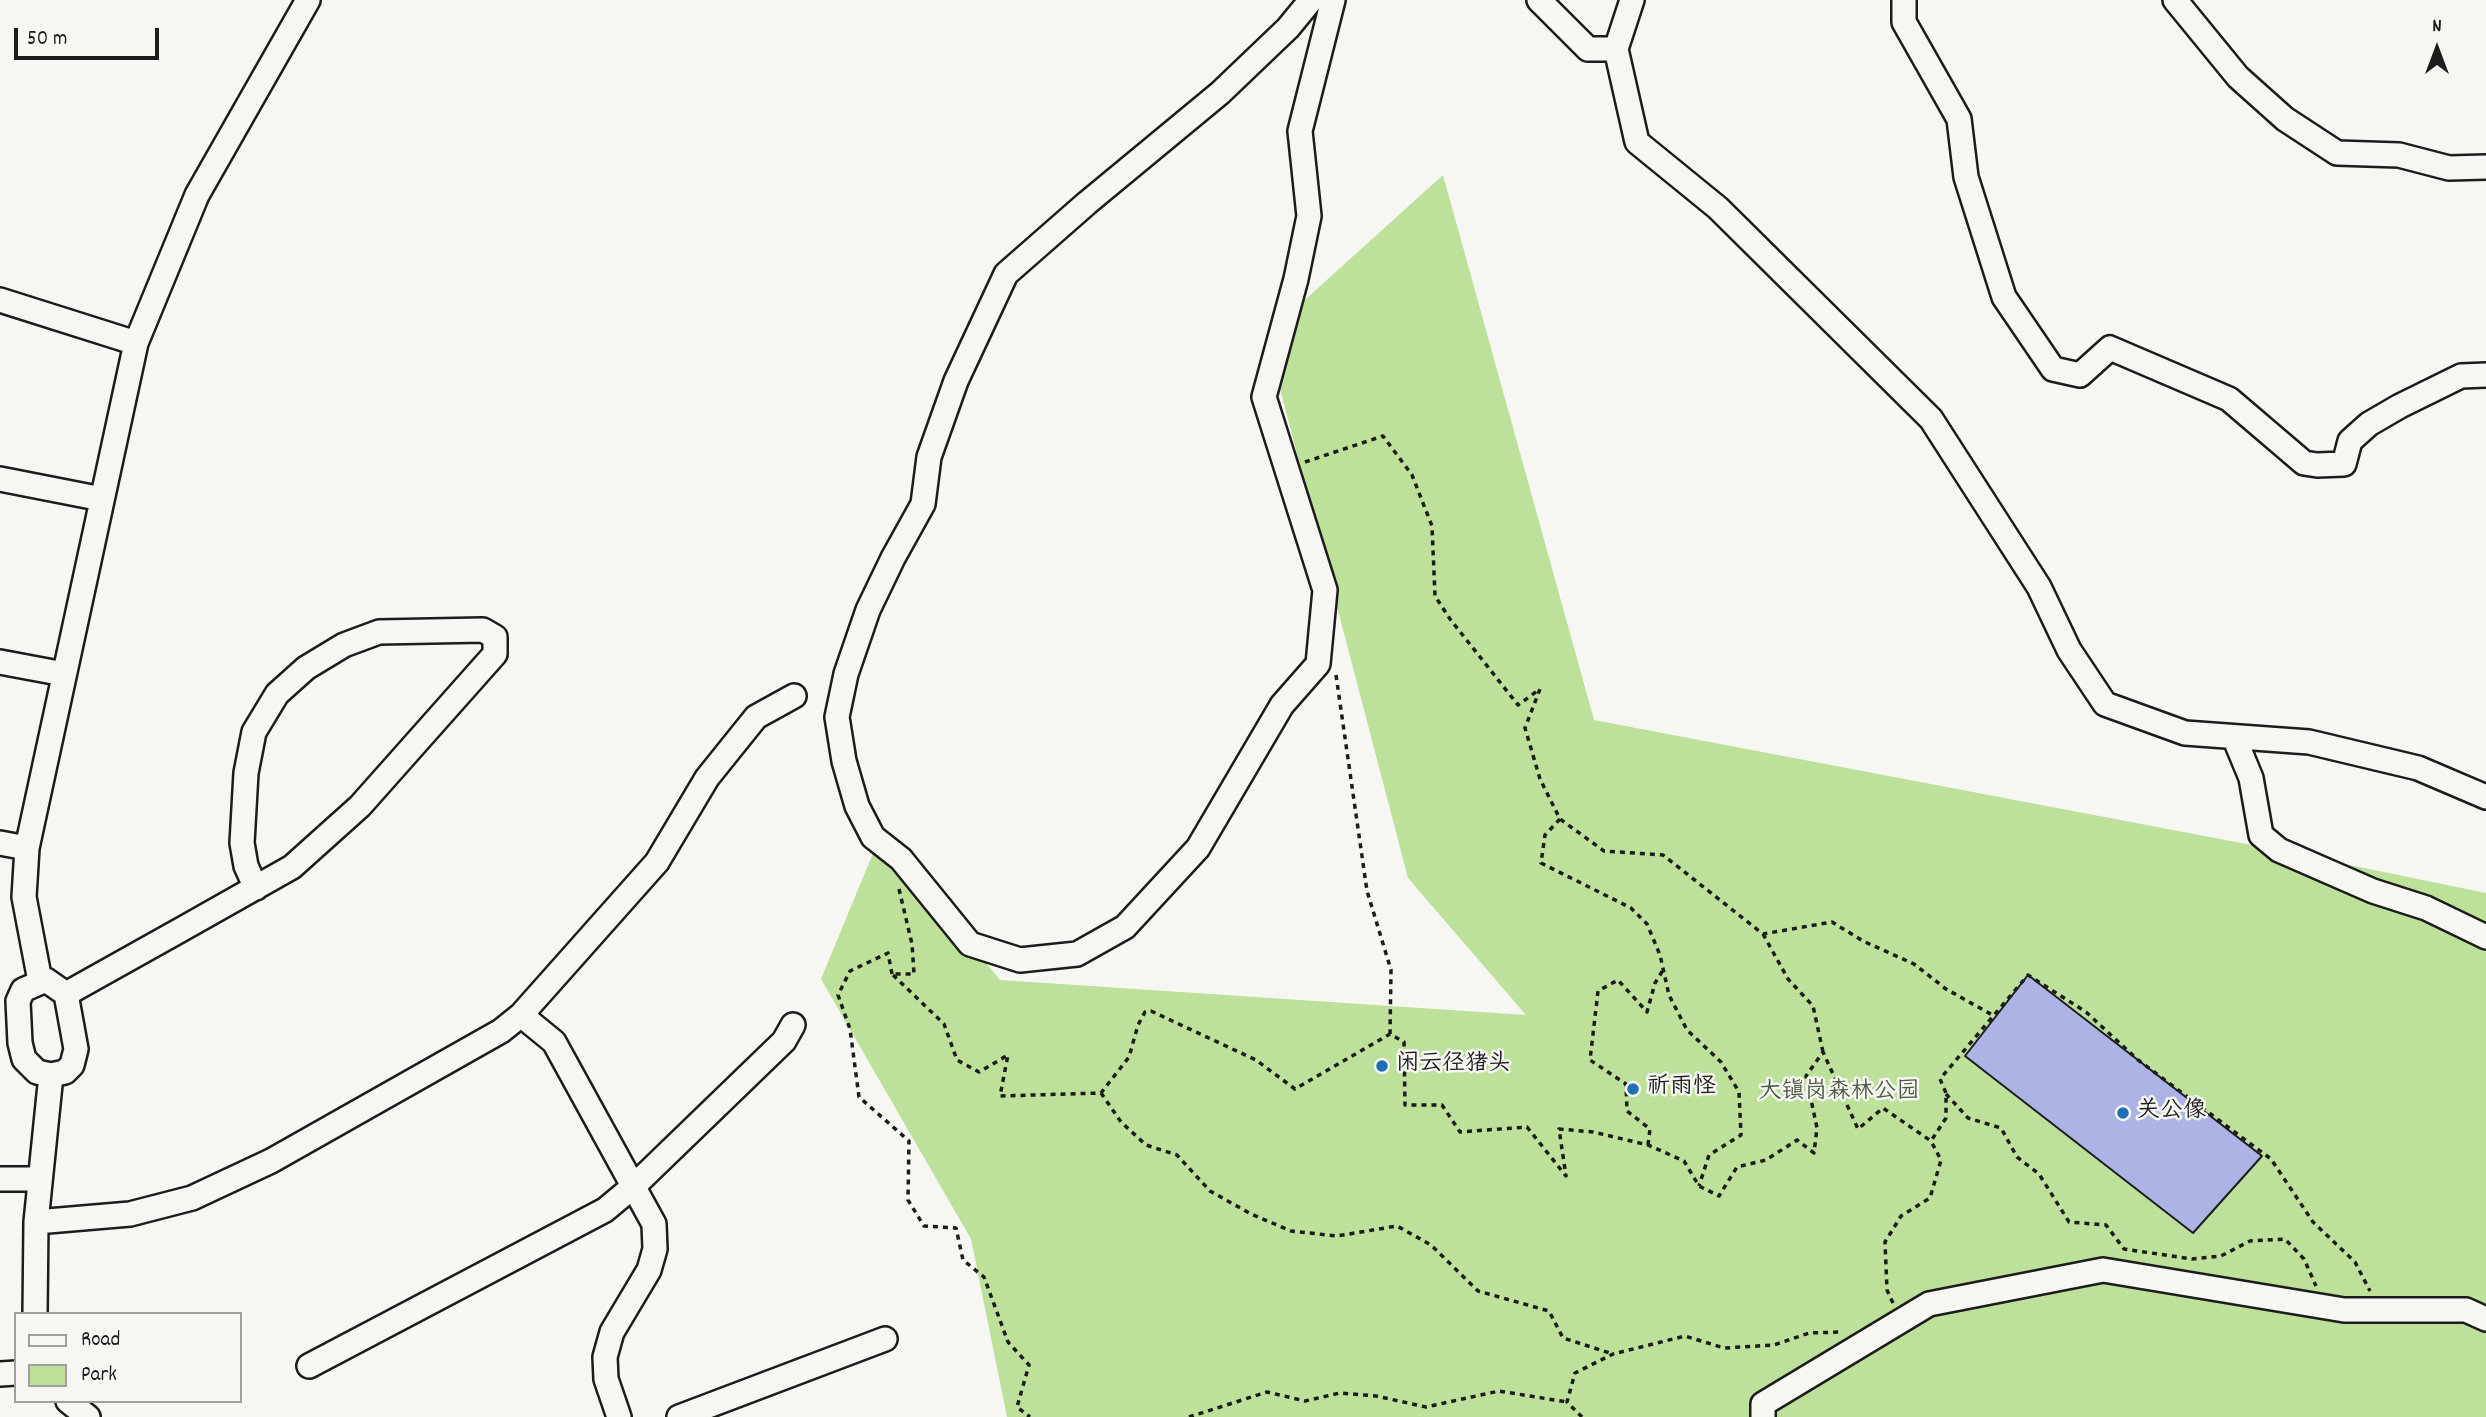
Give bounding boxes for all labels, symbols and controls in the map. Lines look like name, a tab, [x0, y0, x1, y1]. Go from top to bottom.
scale bar	[18, 14, 163, 58]
north arrow	[2402, 14, 2472, 84]
text: N	[2432, 14, 2442, 41]
text: 50 m	[27, 25, 67, 55]
place label: 闲云径猪头	[1396, 1052, 1511, 1080]
marker: 闲云径猪头	[1374, 1058, 1390, 1074]
place label: 祈雨怪	[1647, 1075, 1716, 1103]
park label: 大镇岗森林公园	[1759, 1080, 1919, 1108]
marker: 祈雨怪	[1625, 1081, 1641, 1097]
place label: 关公像	[2137, 1099, 2206, 1127]
marker: 关公像	[2115, 1105, 2131, 1121]
legend	[14, 1312, 242, 1403]
text: Road	[81, 1326, 120, 1356]
text: Park	[81, 1361, 117, 1391]

